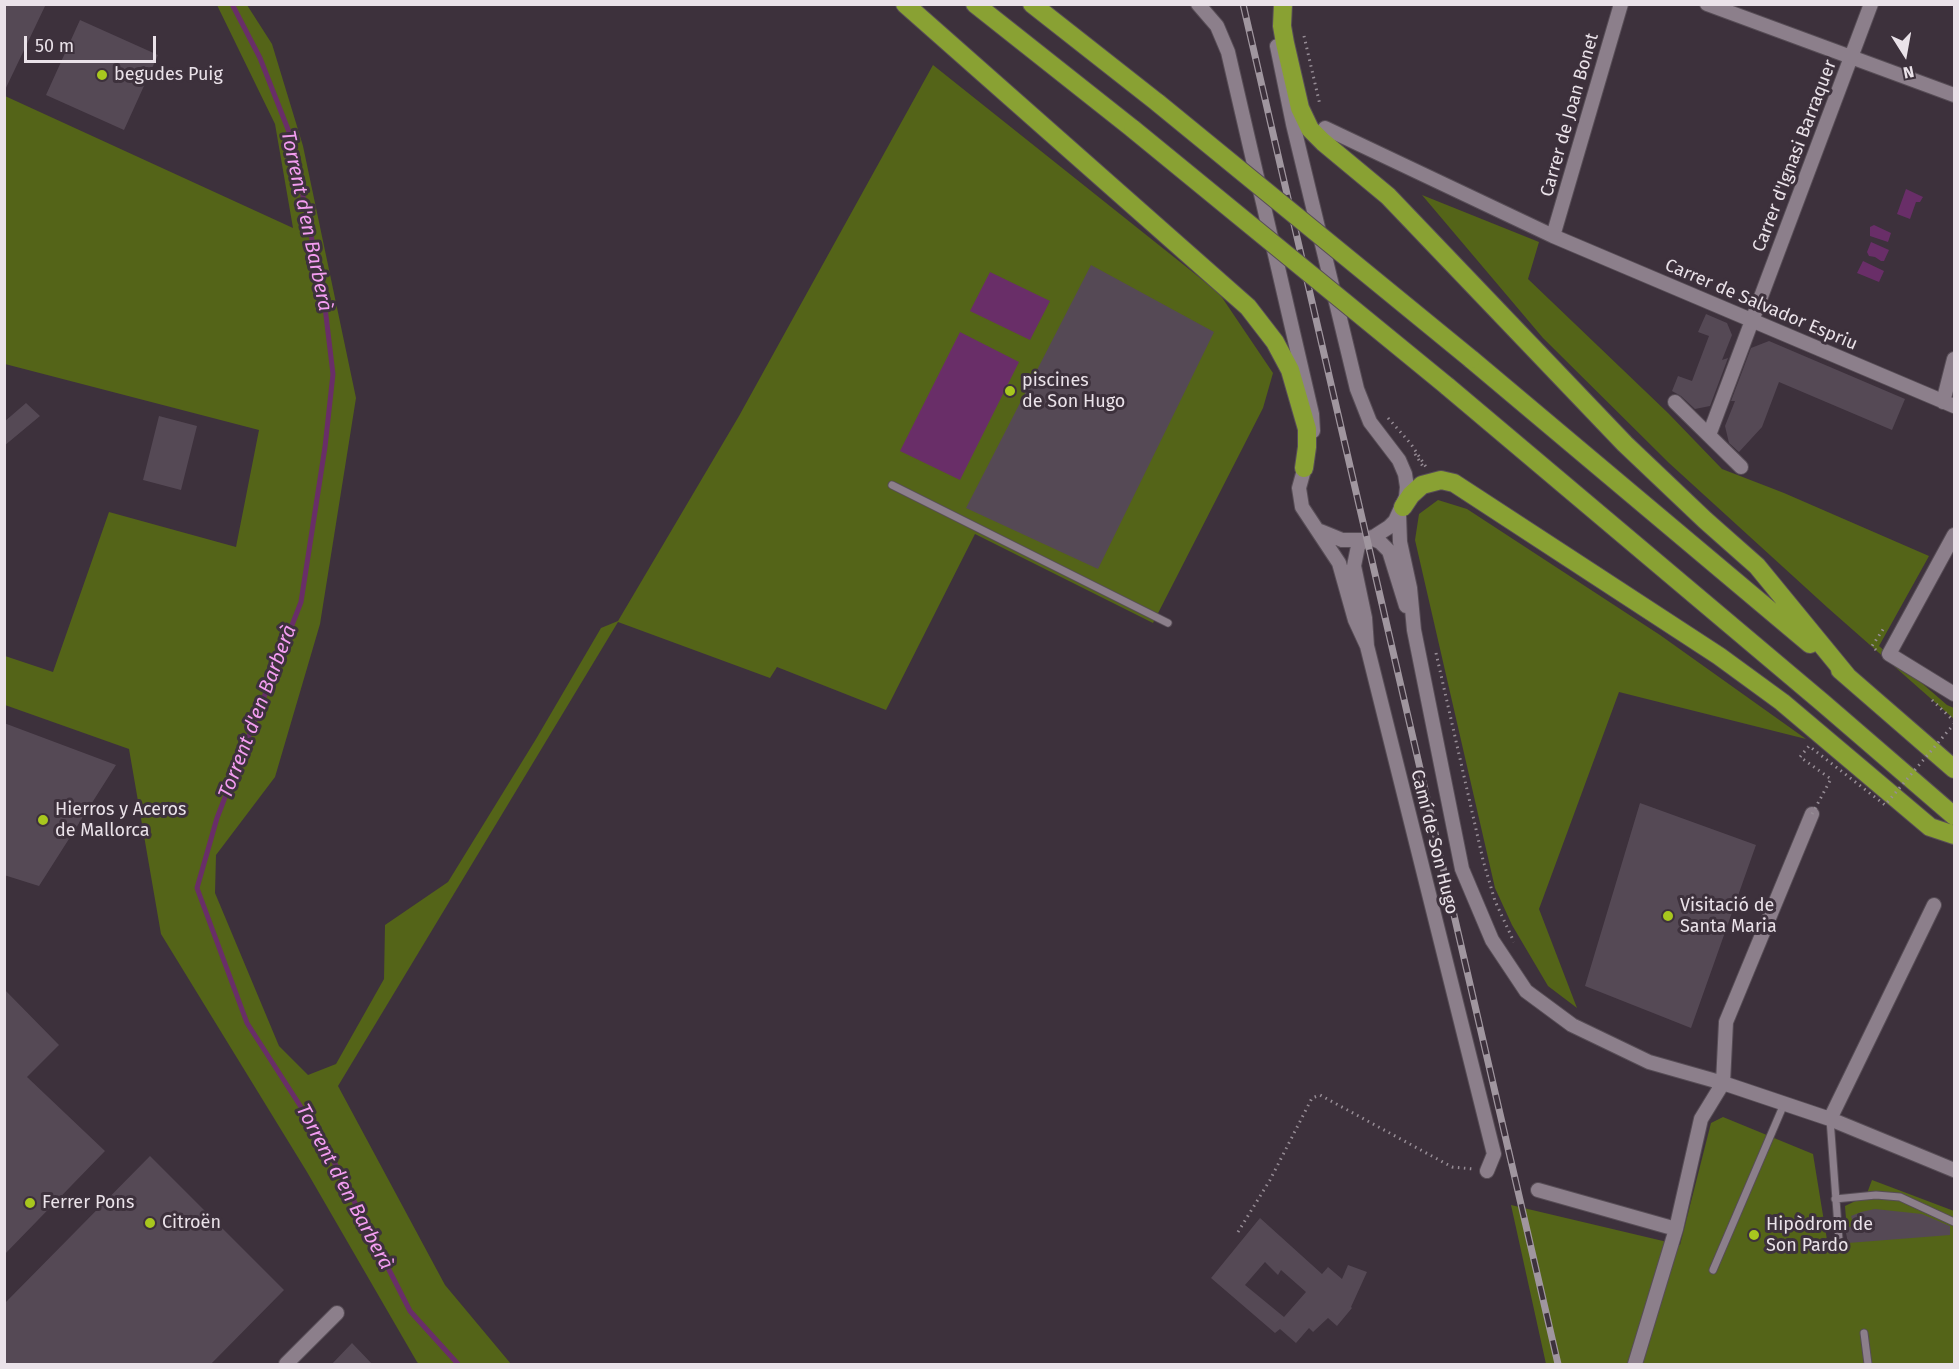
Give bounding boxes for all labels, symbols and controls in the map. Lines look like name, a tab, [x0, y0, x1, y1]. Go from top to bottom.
scale bar	[27, 24, 159, 62]
north arrow	[1875, 24, 1935, 84]
street label: Carrer de Joan Bonet	[1536, 31, 1604, 199]
text: 50 m	[35, 35, 74, 57]
street label: Carrer d'Ignasi Barraquer	[1748, 57, 1842, 255]
text: N	[1902, 62, 1916, 82]
place label: begudes Puig	[114, 64, 223, 86]
marker: begudes Puig	[95, 68, 109, 82]
water label: Torrent d'en Barberà	[275, 129, 337, 313]
street label: Carrer de Salvador Espriu	[1662, 255, 1860, 355]
place label: piscines de Son Hugo	[1022, 370, 1125, 412]
marker: piscines de Son Hugo	[1003, 384, 1017, 398]
water label: Torrent d'en Barberà	[214, 622, 302, 802]
street label: Camí de Son Hugo	[1406, 767, 1462, 917]
place label: Hierros y Aceros de Mallorca	[55, 799, 186, 842]
marker: Hierros y Aceros de Mallorca	[36, 813, 50, 827]
place label: Visitació de Santa Maria	[1680, 895, 1777, 938]
marker: Visitació de Santa Maria	[1661, 909, 1675, 923]
water label: Torrent d'en Barberà	[290, 1100, 398, 1274]
place label: Ferrer Pons	[42, 1192, 134, 1214]
marker: Ferrer Pons	[23, 1196, 37, 1210]
place label: Citroën	[162, 1212, 221, 1234]
place label: Hipòdrom de Son Pardo	[1766, 1214, 1873, 1256]
marker: Citroën	[143, 1216, 157, 1230]
marker: Hipòdrom de Son Pardo	[1747, 1228, 1761, 1242]

